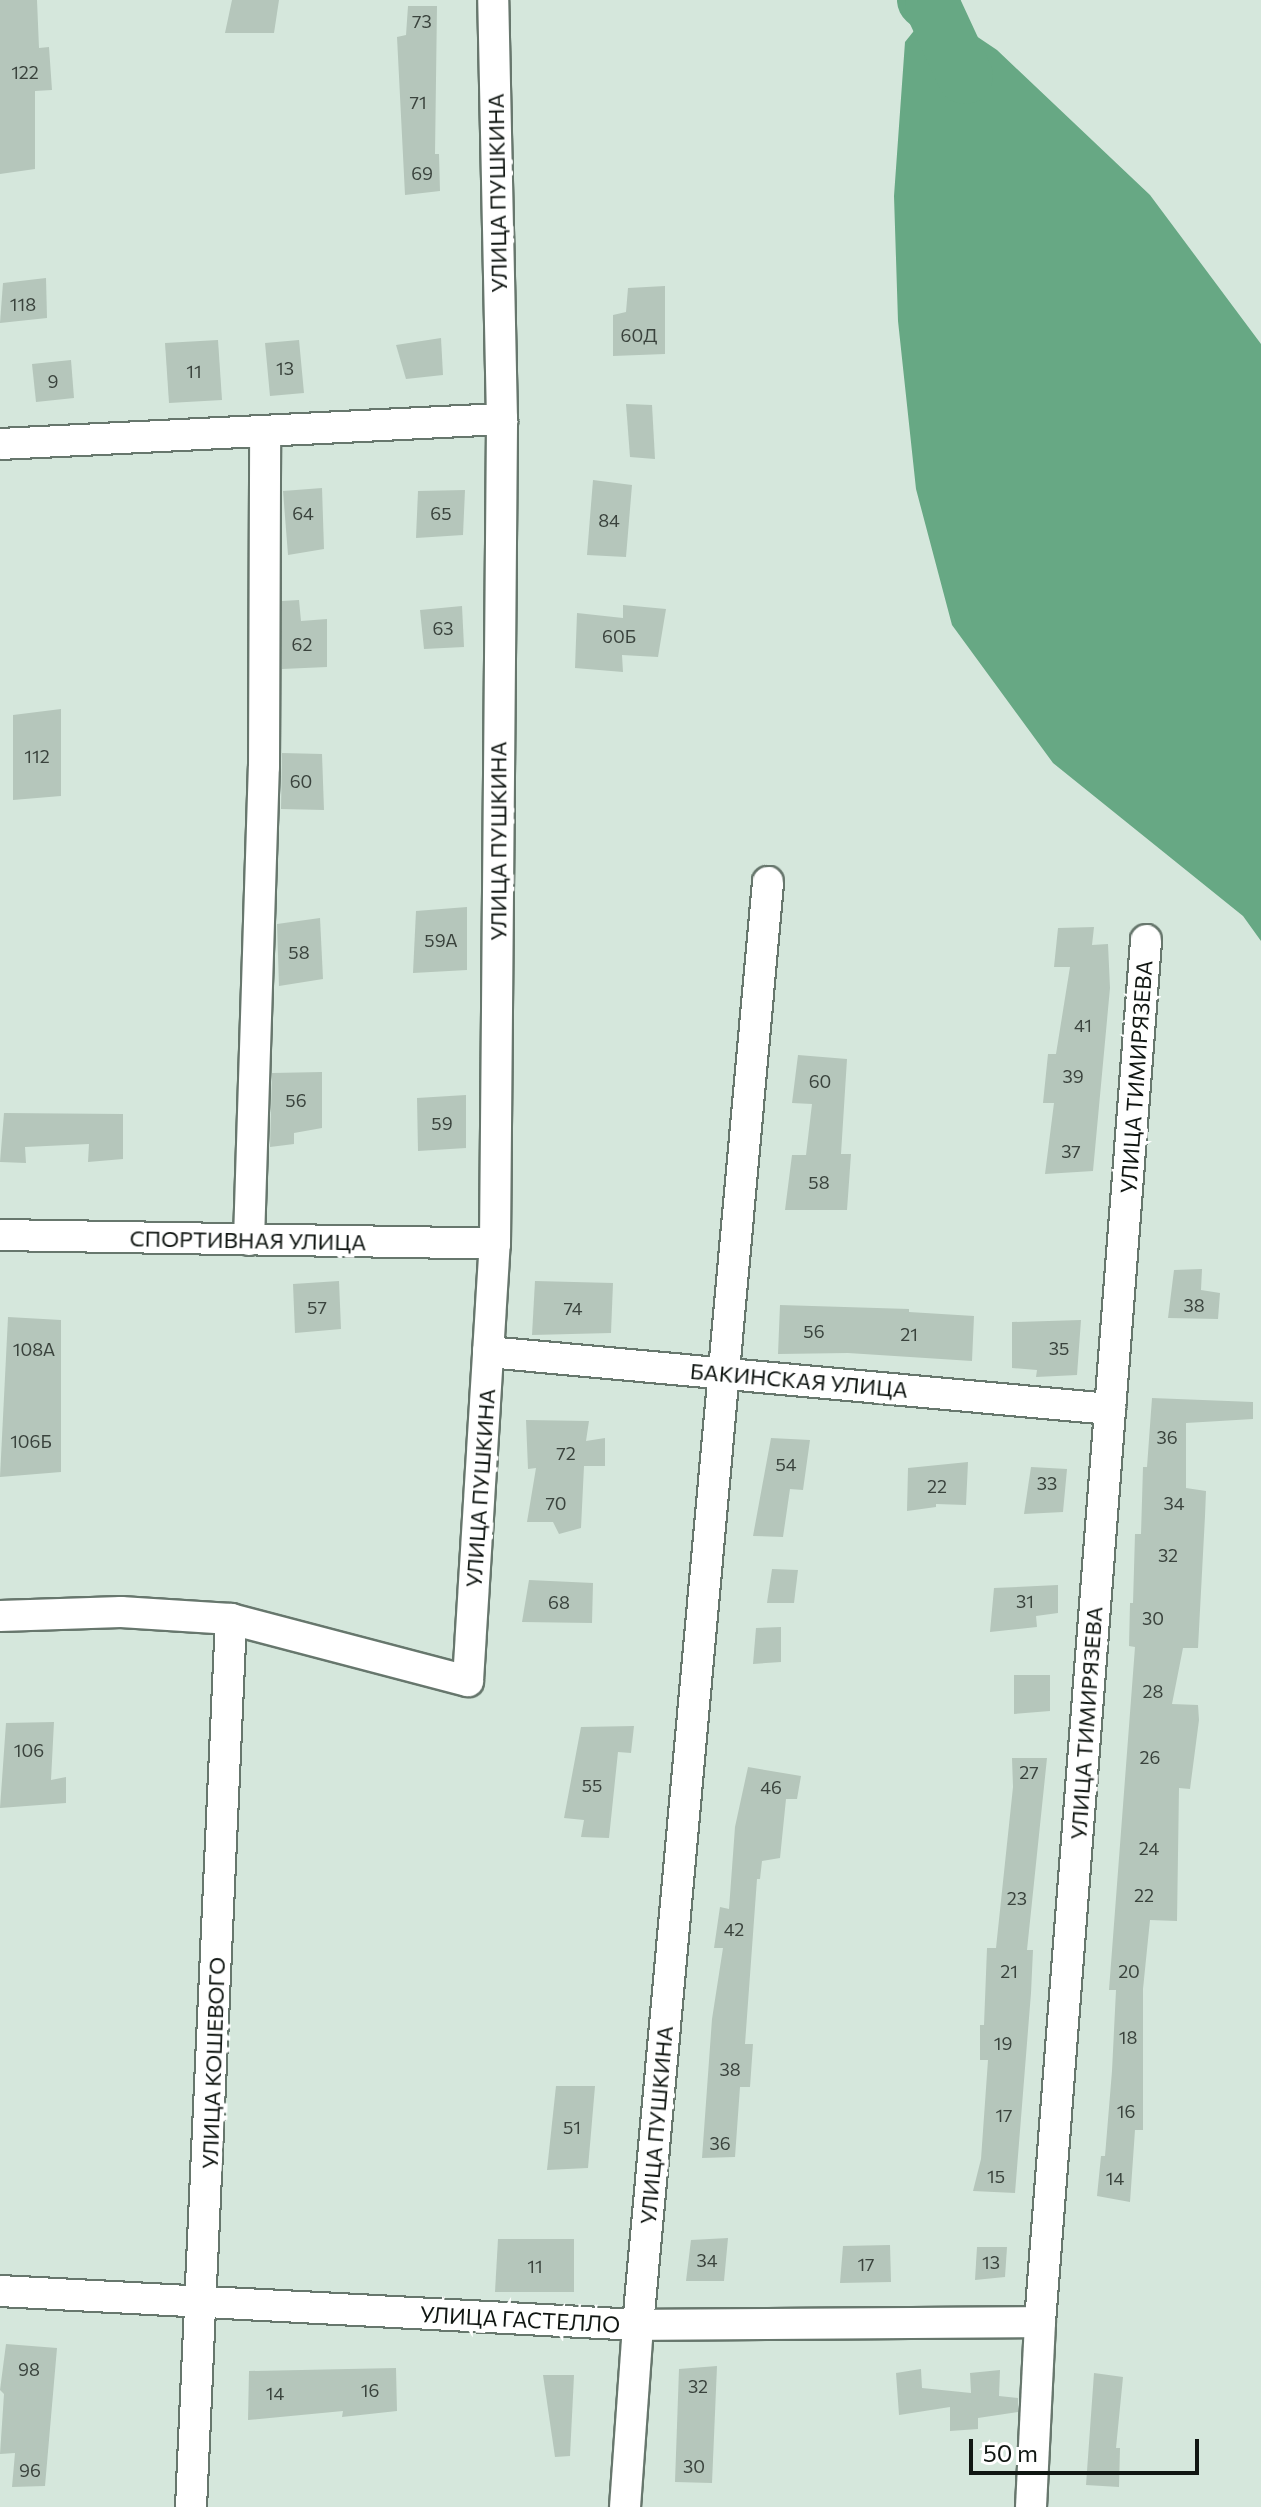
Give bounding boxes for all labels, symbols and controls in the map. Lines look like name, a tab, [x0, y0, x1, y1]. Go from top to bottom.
house number: 73	[412, 10, 432, 32]
house number: 122	[11, 61, 39, 83]
house number: 71	[409, 91, 427, 113]
street label: УЛИЦА ПУШКИНА	[482, 93, 512, 293]
house number: 69	[411, 162, 433, 184]
house number: 118	[10, 293, 36, 315]
house number: 60Д	[621, 324, 657, 346]
house number: 13	[276, 357, 294, 379]
house number: 11	[186, 360, 202, 382]
house number: 9	[48, 370, 58, 392]
house number: 64	[292, 502, 314, 524]
house number: 65	[430, 502, 452, 524]
house number: 84	[598, 509, 620, 531]
house number: 63	[432, 617, 454, 639]
house number: 60Б	[602, 625, 636, 647]
house number: 62	[292, 633, 312, 655]
street label: УЛИЦА ПУШКИНА	[485, 741, 511, 941]
house number: 112	[24, 745, 50, 767]
house number: 60	[290, 770, 312, 792]
house number: 59А	[424, 929, 458, 951]
house number: 58	[288, 941, 310, 963]
street label: УЛИЦА ТИМИРЯЗЕВА	[1115, 959, 1157, 1195]
house number: 41	[1074, 1014, 1092, 1036]
house number: 39	[1062, 1065, 1084, 1087]
house number: 60	[809, 1070, 831, 1092]
house number: 56	[285, 1089, 307, 1111]
house number: 59	[431, 1112, 453, 1134]
house number: 37	[1061, 1140, 1081, 1162]
house number: 58	[808, 1171, 830, 1193]
street label: СПОРТИВНАЯ УЛИЦА	[129, 1225, 367, 1255]
house number: 38	[1183, 1294, 1205, 1316]
house number: 57	[307, 1296, 327, 1318]
house number: 74	[563, 1297, 583, 1319]
house number: 56	[803, 1320, 825, 1342]
house number: 21	[900, 1323, 918, 1345]
house number: 35	[1049, 1337, 1069, 1359]
house number: 108А	[13, 1338, 55, 1360]
street label: БАКИНСКАЯ УЛИЦА	[689, 1357, 909, 1403]
street label: УЛИЦА ПУШКИНА	[460, 1388, 500, 1588]
house number: 36	[1156, 1426, 1178, 1448]
house number: 106Б	[10, 1430, 52, 1452]
house number: 72	[556, 1442, 576, 1464]
house number: 54	[775, 1453, 797, 1475]
house number: 33	[1037, 1472, 1057, 1494]
house number: 22	[927, 1475, 947, 1497]
house number: 70	[545, 1492, 567, 1514]
house number: 34	[1163, 1492, 1185, 1514]
house number: 32	[1158, 1544, 1178, 1566]
house number: 31	[1016, 1590, 1034, 1612]
house number: 68	[548, 1591, 570, 1613]
street label: УЛИЦА ТИМИРЯЗЕВА	[1065, 1605, 1107, 1841]
house number: 30	[1142, 1607, 1164, 1629]
house number: 28	[1143, 1680, 1163, 1702]
house number: 106	[14, 1739, 44, 1761]
house number: 26	[1140, 1746, 1160, 1768]
house number: 27	[1019, 1761, 1039, 1783]
house number: 55	[582, 1774, 602, 1796]
house number: 46	[760, 1776, 782, 1798]
house number: 24	[1139, 1837, 1159, 1859]
house number: 22	[1134, 1884, 1154, 1906]
house number: 23	[1007, 1887, 1027, 1909]
house number: 42	[724, 1918, 744, 1940]
street label: УЛИЦА КОШЕВОГО	[196, 1957, 230, 2169]
house number: 21	[1000, 1960, 1018, 1982]
house number: 20	[1118, 1960, 1140, 1982]
street label: УЛИЦА ПУШКИНА	[634, 2025, 678, 2225]
house number: 18	[1119, 2026, 1137, 2048]
house number: 19	[994, 2032, 1012, 2054]
house number: 38	[719, 2058, 741, 2080]
house number: 16	[1117, 2100, 1135, 2122]
house number: 17	[995, 2104, 1013, 2126]
house number: 51	[563, 2116, 581, 2138]
house number: 36	[709, 2132, 731, 2154]
house number: 15	[987, 2165, 1005, 2187]
house number: 14	[1106, 2167, 1124, 2189]
house number: 34	[696, 2249, 718, 2271]
house number: 13	[982, 2251, 1000, 2273]
house number: 17	[857, 2253, 875, 2275]
house number: 11	[527, 2255, 543, 2277]
street label: УЛИЦА ГАСТЕЛЛО	[419, 2301, 621, 2337]
house number: 98	[18, 2358, 40, 2380]
house number: 32	[688, 2375, 708, 2397]
house number: 16	[361, 2379, 379, 2401]
house number: 14	[266, 2382, 284, 2404]
scale bar	[973, 2423, 1203, 2473]
text: 50 m	[983, 2438, 1038, 2467]
house number: 30	[683, 2455, 705, 2477]
house number: 96	[19, 2459, 41, 2481]

